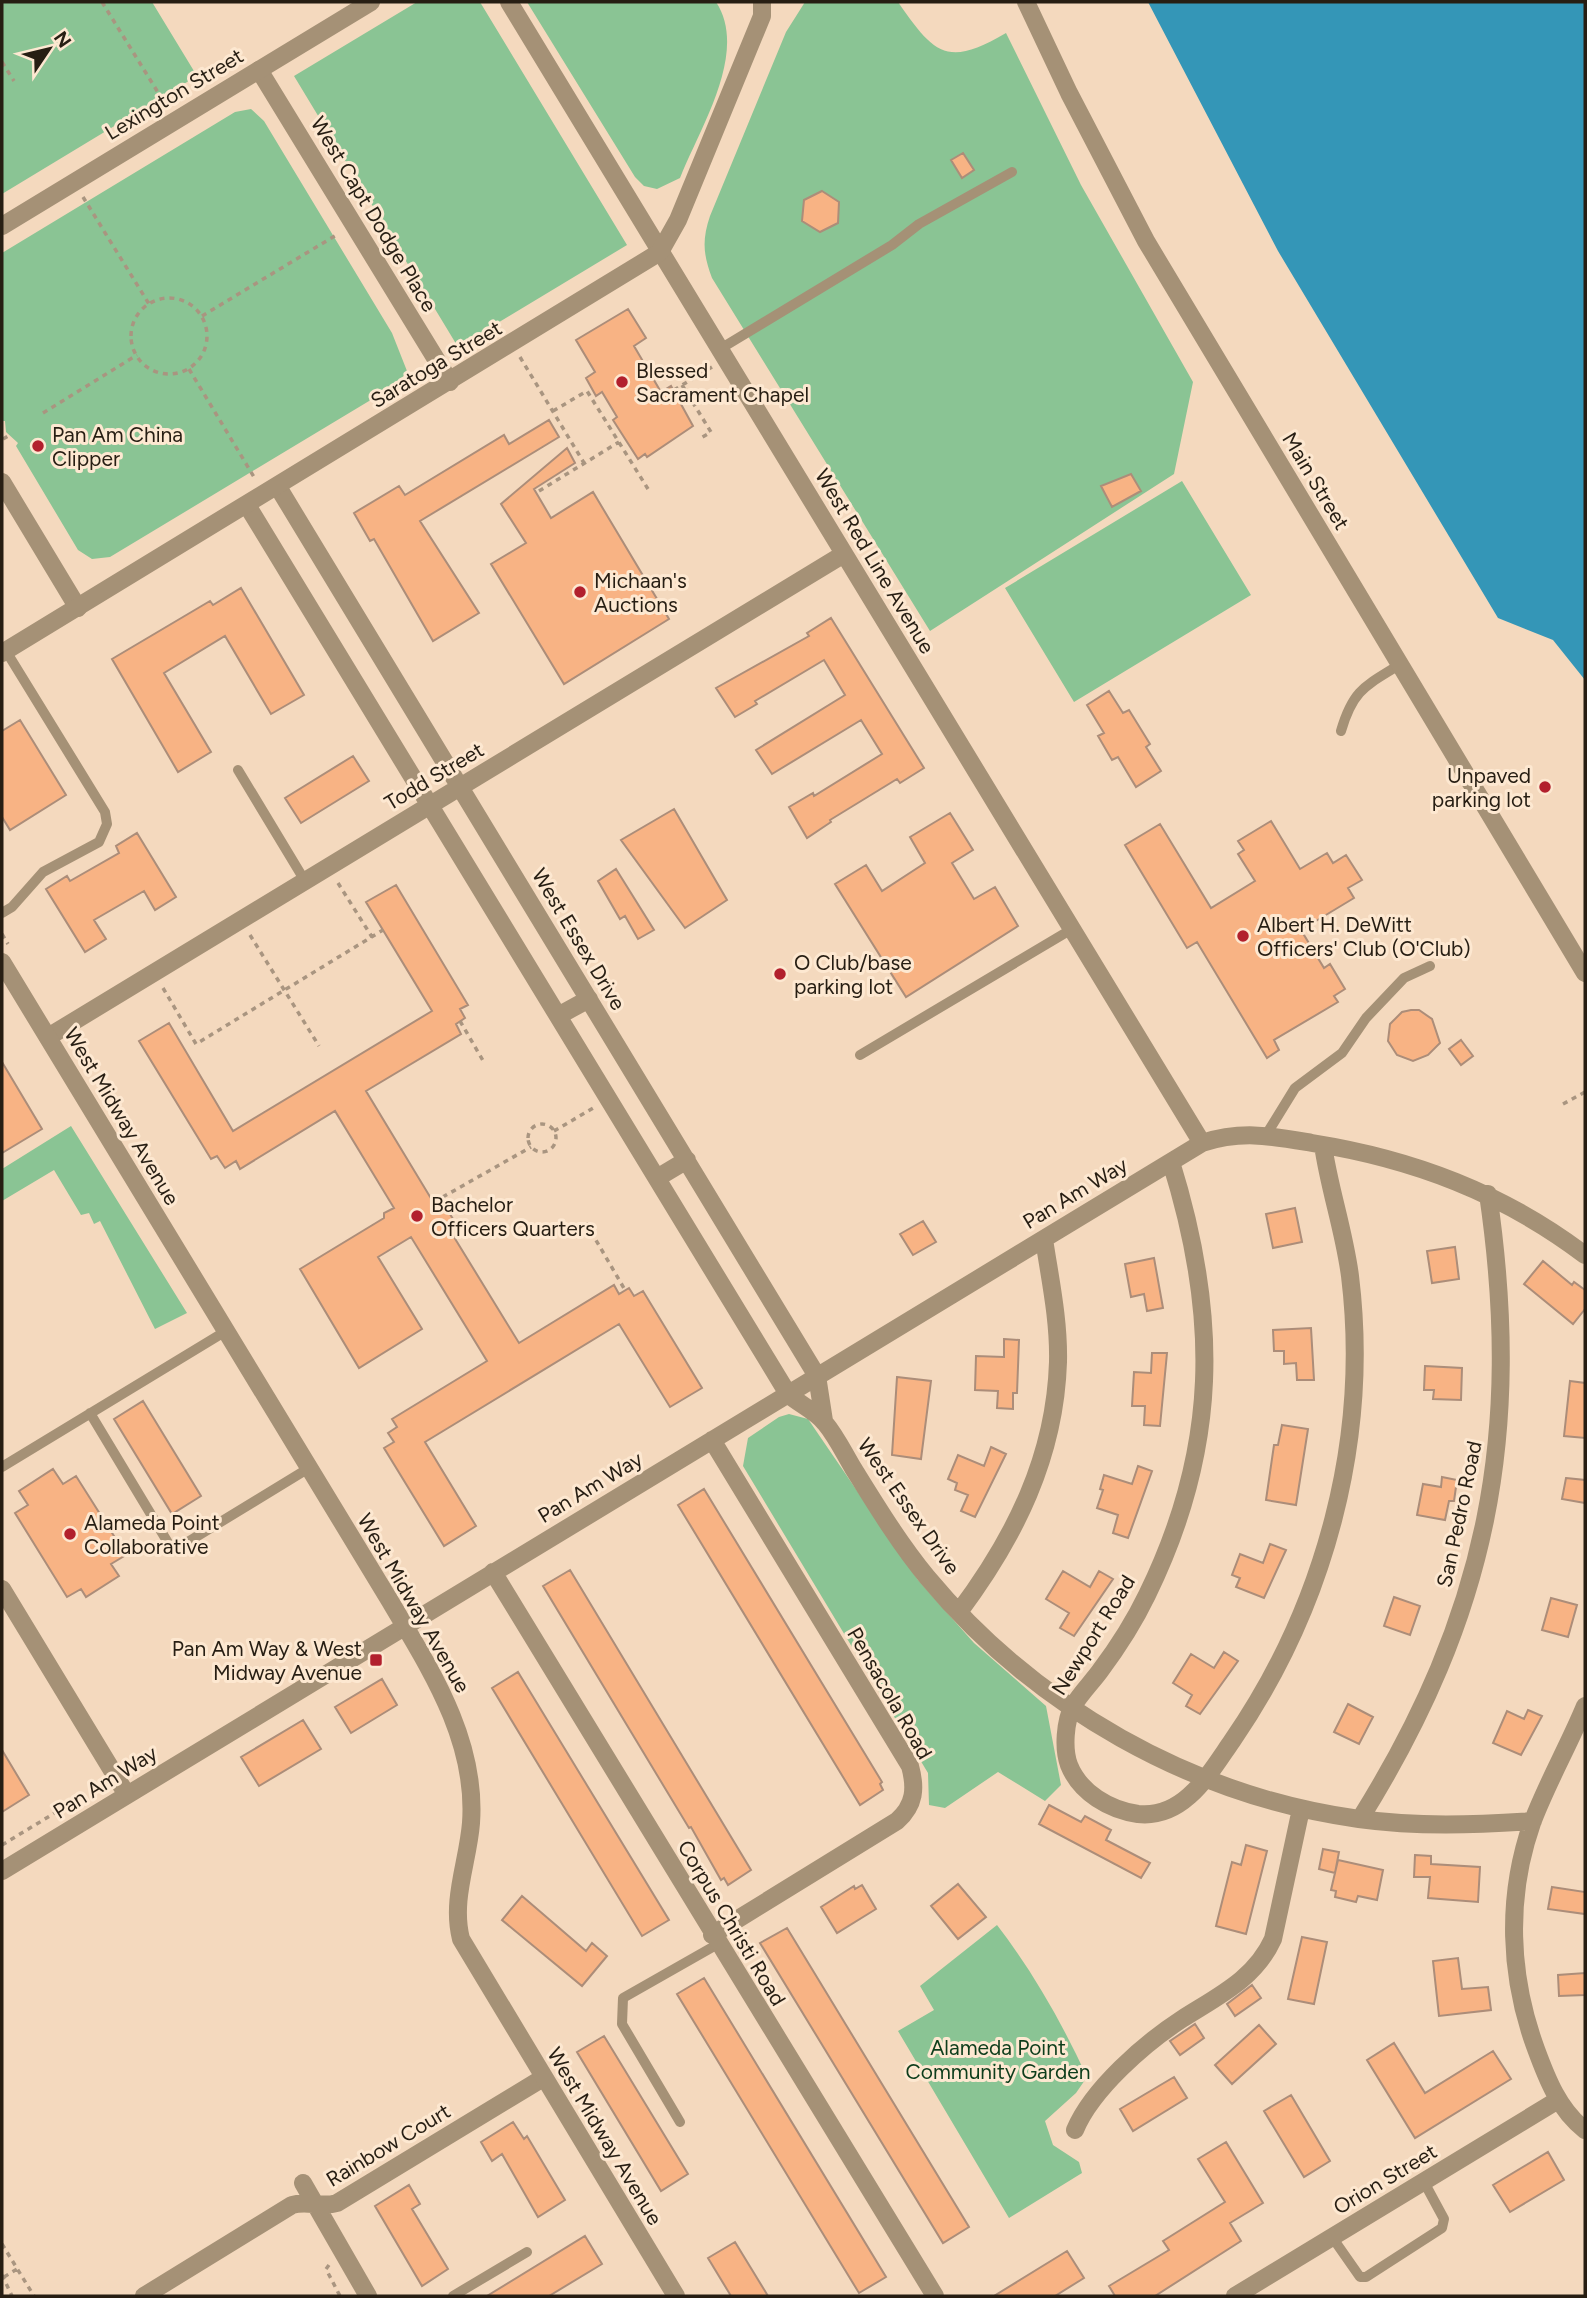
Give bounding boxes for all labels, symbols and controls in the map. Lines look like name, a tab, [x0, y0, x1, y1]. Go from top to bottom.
north arrow	[14, 14, 84, 84]
text: N	[49, 27, 76, 52]
street label: Lexington Street	[100, 43, 248, 145]
street label: West Capt Dodge Place	[306, 112, 442, 316]
street label: Saratoga Street	[366, 315, 506, 413]
place label: Blessed Sacrament Chapel	[636, 358, 809, 407]
marker: Blessed Sacrament Chapel	[614, 374, 630, 390]
place label: Pan Am China Clipper	[52, 422, 183, 471]
street label: Main Street	[1277, 428, 1355, 534]
marker: Pan Am China Clipper	[30, 438, 46, 454]
street label: West Red Line Avenue	[810, 464, 940, 658]
place label: Michaan's Auctions	[594, 568, 687, 617]
marker: Michaan's Auctions	[572, 584, 588, 600]
street label: Todd Street	[380, 737, 488, 815]
place label: Unpaved parking lot	[1432, 763, 1531, 812]
marker: Unpaved parking lot	[1537, 779, 1553, 795]
street label: West Essex Drive	[527, 864, 631, 1014]
place label: Albert H. DeWitt Officers' Club (O'Club)	[1257, 912, 1471, 961]
marker: Albert H. DeWitt Officers' Club (O'Club)	[1235, 928, 1251, 944]
place label: O Club/base parking lot	[794, 950, 912, 999]
marker: O Club/base parking lot	[772, 966, 788, 982]
street label: West Midway Avenue	[59, 1023, 185, 1209]
street label: Pan Am Way	[1018, 1152, 1132, 1234]
place label: Bachelor Officers Quarters	[431, 1192, 595, 1241]
marker: Bachelor Officers Quarters	[409, 1208, 425, 1224]
street label: West Essex Drive	[853, 1433, 965, 1579]
street label: San Pedro Road	[1431, 1439, 1487, 1589]
street label: Pan Am Way	[533, 1446, 647, 1528]
street label: West Midway Avenue	[353, 1509, 475, 1697]
place label: Alameda Point Collaborative	[84, 1510, 220, 1559]
marker: Alameda Point Collaborative	[62, 1526, 78, 1542]
street label: Newport Road	[1046, 1570, 1140, 1700]
street label: Pensacola Road	[842, 1623, 938, 1763]
place label: Pan Am Way & West Midway Avenue	[172, 1636, 362, 1685]
marker: Pan Am Way & West Midway Avenue	[368, 1652, 384, 1668]
street label: Pan Am Way	[48, 1740, 162, 1824]
street label: Corpus Christi Road	[673, 1836, 791, 2010]
park label: Alameda Point Community Garden	[906, 2035, 1090, 2084]
street label: West Midway Avenue	[542, 2043, 668, 2229]
street label: Rainbow Court	[321, 2098, 455, 2192]
street label: Orion Street	[1329, 2138, 1441, 2220]

